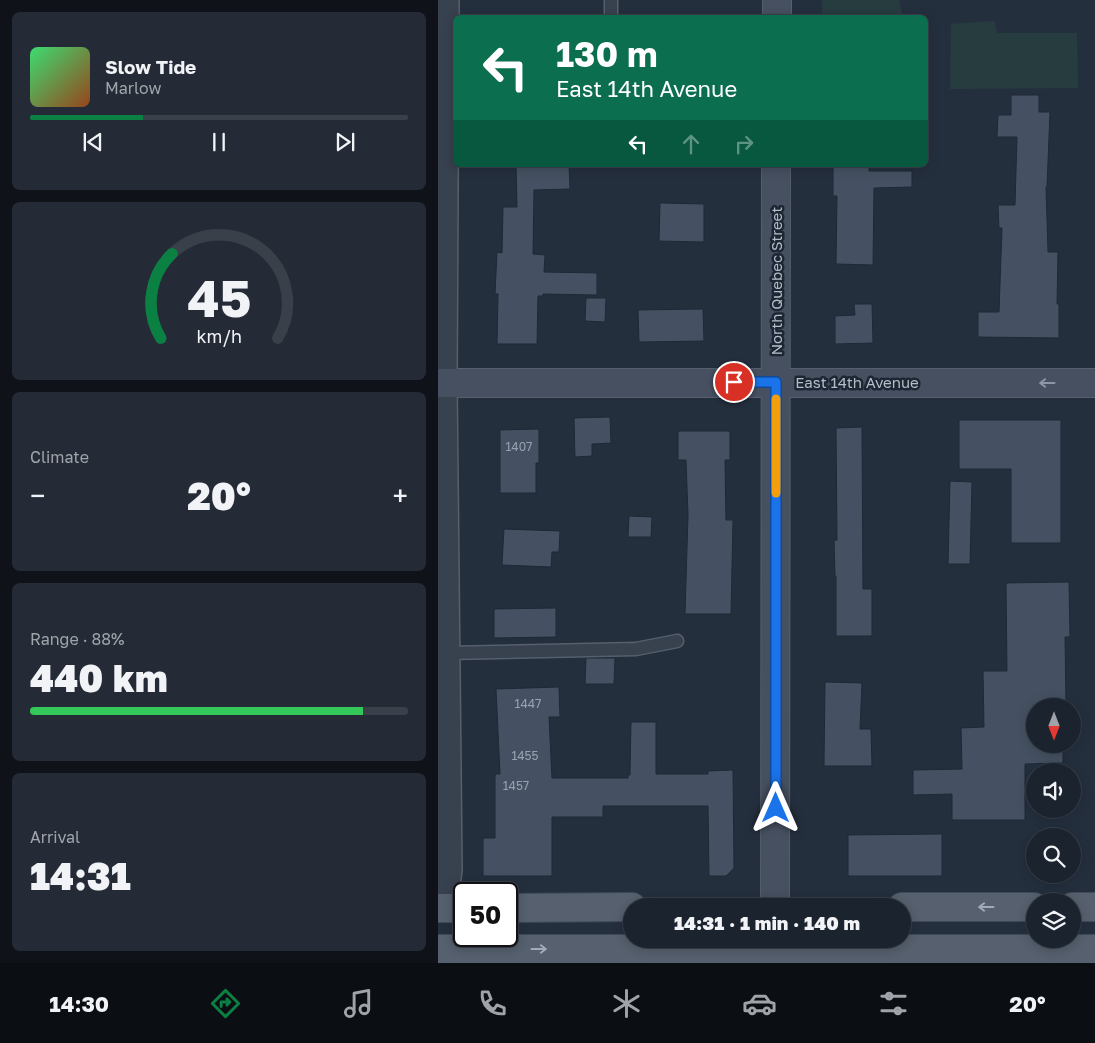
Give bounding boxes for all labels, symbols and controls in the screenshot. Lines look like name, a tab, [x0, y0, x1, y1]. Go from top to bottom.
text: 130 m	[556, 33, 658, 75]
icon: left	[473, 35, 538, 100]
text: Slow Tide	[105, 55, 196, 78]
text: East 14th Avenue	[556, 75, 737, 102]
text: Marlow	[105, 78, 161, 98]
icon: previous	[79, 128, 107, 156]
icon: pause	[205, 128, 233, 156]
icon: next	[331, 128, 359, 156]
icon: left	[624, 130, 652, 158]
icon: ahead	[677, 130, 705, 158]
icon: right	[730, 130, 758, 158]
street label: North Quebec Street	[767, 207, 785, 355]
text: 45	[187, 266, 251, 328]
text: km/h	[196, 325, 242, 347]
pin	[713, 361, 755, 403]
icon: arrive	[720, 368, 748, 396]
street label: East 14th Avenue	[795, 373, 919, 391]
one-way arrow	[1039, 378, 1056, 388]
house number: 1407	[506, 439, 532, 454]
text: Climate	[30, 447, 89, 467]
text: 20°	[187, 473, 251, 518]
text: −	[30, 479, 45, 512]
text: +	[393, 479, 408, 512]
text: Range · 88%	[30, 629, 124, 649]
text: 440 km	[30, 655, 168, 700]
house number: 1447	[515, 696, 541, 711]
north arrow	[1026, 698, 1080, 752]
map controls	[1026, 698, 1081, 948]
house number: 1455	[511, 748, 539, 763]
button: sound	[1026, 763, 1081, 818]
house number: 1457	[503, 778, 529, 793]
position arrow	[749, 781, 801, 833]
text: Arrival	[30, 827, 80, 847]
button: search	[1026, 828, 1081, 883]
text: 14:31	[30, 853, 131, 898]
speed limit sign: 50	[453, 882, 518, 947]
button: layers	[1026, 893, 1081, 948]
one-way arrow	[978, 902, 994, 912]
text: 14:31 · 1 min · 140 m	[674, 911, 860, 934]
one-way arrow	[530, 944, 547, 954]
icon: directions	[208, 986, 243, 1021]
icon: music	[341, 986, 376, 1021]
icon: phone	[475, 986, 510, 1021]
icon: climate	[609, 986, 644, 1021]
icon: car	[742, 986, 777, 1021]
icon: filters	[876, 986, 911, 1021]
text: 14:30	[49, 990, 109, 1017]
text: 20°	[1009, 990, 1046, 1017]

